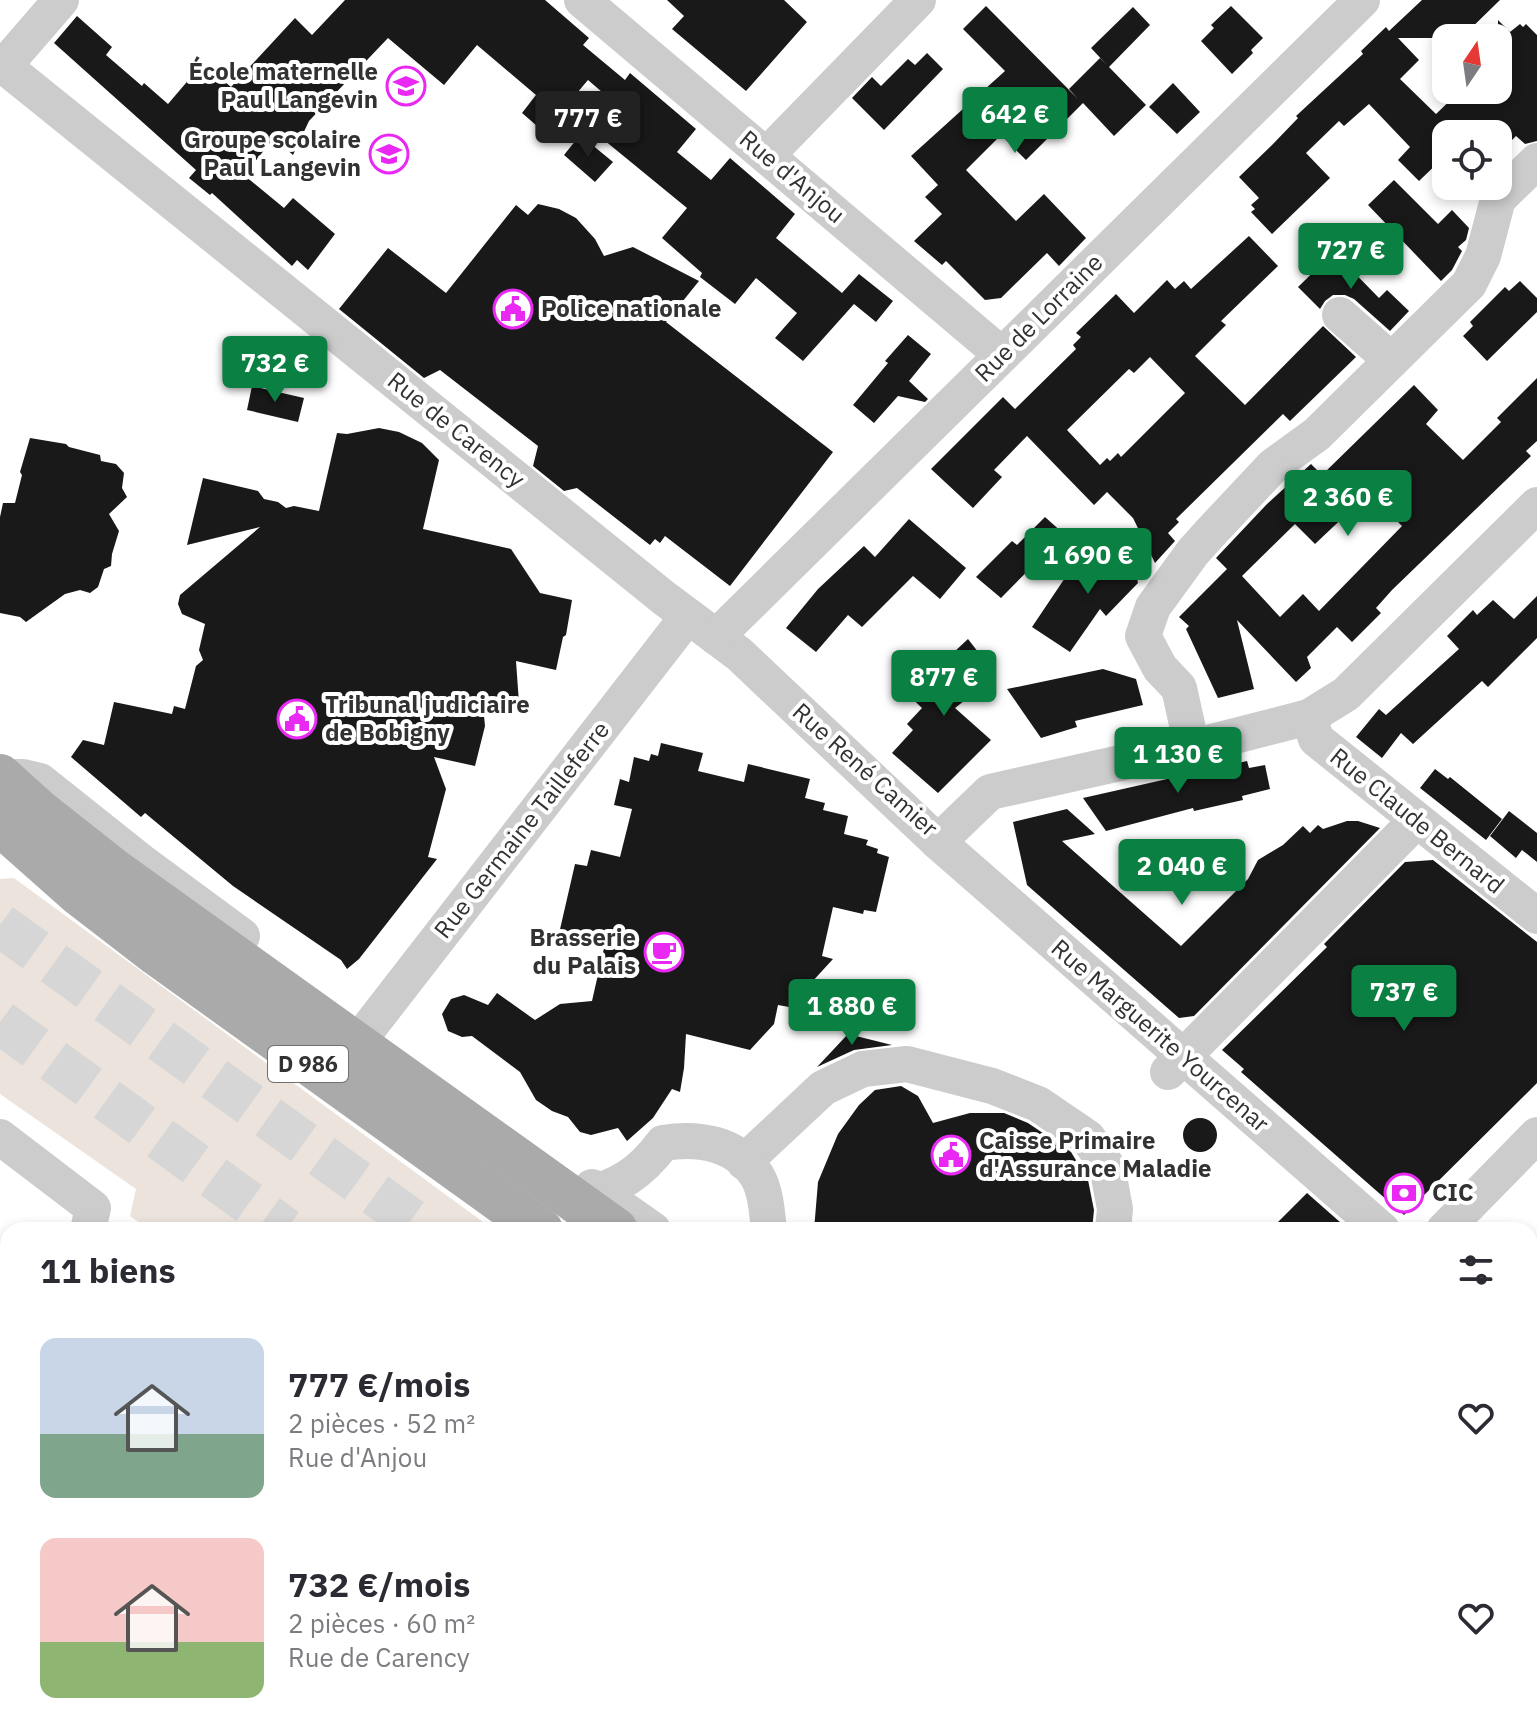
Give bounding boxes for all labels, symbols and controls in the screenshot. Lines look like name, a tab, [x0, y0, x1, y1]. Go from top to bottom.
north arrow	[1432, 24, 1512, 104]
map controls	[1432, 24, 1512, 200]
place label: École maternelle Paul Langevin	[189, 55, 378, 115]
school or university icon: École maternelle Paul Langevin	[385, 65, 427, 107]
pin: 642 €	[959, 87, 1071, 155]
pin: 777 €	[532, 91, 644, 159]
text: 642 €	[980, 96, 1050, 130]
text: 777 €	[553, 100, 623, 134]
button: locate	[1432, 120, 1512, 200]
place label: Groupe scolaire Paul Langevin	[184, 123, 361, 183]
street label: Rue d'Anjou	[733, 123, 852, 230]
school or university icon: Groupe scolaire Paul Langevin	[368, 133, 410, 175]
pin: 727 €	[1295, 223, 1407, 291]
text: 727 €	[1316, 232, 1386, 266]
street label: Rue de Lorraine	[967, 246, 1109, 388]
public building icon: Police nationale	[492, 288, 534, 330]
place label: Police nationale	[541, 292, 722, 324]
pin: 732 €	[219, 336, 331, 404]
text: 732 €	[240, 345, 310, 379]
street label: Rue de Carency	[381, 364, 532, 494]
pin: 2 360 €	[1274, 470, 1422, 538]
text: 2 360 €	[1303, 479, 1393, 513]
pin: 1 690 €	[1014, 528, 1162, 596]
text: 1 690 €	[1043, 537, 1133, 571]
pin: 877 €	[888, 650, 1000, 718]
text: 877 €	[909, 659, 979, 693]
place label: Tribunal judiciaire de Bobigny	[325, 688, 530, 748]
street label: Rue René Camier	[786, 695, 945, 843]
public building icon: Tribunal judiciaire de Bobigny	[276, 698, 318, 740]
street label: Rue Germaine Tailleferre	[426, 714, 616, 945]
pin: 1 130 €	[1104, 727, 1252, 795]
text: 1 130 €	[1133, 736, 1223, 770]
street label: Rue Claude Bernard	[1324, 740, 1511, 900]
pin: 2 040 €	[1108, 839, 1256, 907]
text: 2 040 €	[1137, 848, 1227, 882]
place label: Brasserie du Palais	[529, 921, 636, 981]
cafe icon: Brasserie du Palais	[643, 931, 685, 973]
street label: Rue Marguerite Yourcenar	[1045, 932, 1277, 1139]
pin: 737 €	[1348, 965, 1460, 1033]
text: 737 €	[1369, 974, 1439, 1008]
pin: 1 880 €	[778, 979, 926, 1047]
text: 1 880 €	[807, 988, 897, 1022]
road number: D 986	[268, 1046, 348, 1082]
place label: Caisse Primaire d'Assurance Maladie	[979, 1124, 1212, 1184]
public building icon: Caisse Primaire d'Assurance Maladie	[930, 1134, 972, 1176]
bank icon: CIC	[1383, 1172, 1425, 1214]
place label: CIC	[1432, 1176, 1474, 1208]
text: 11 biens	[40, 1248, 176, 1292]
icon: filters	[1454, 1248, 1498, 1292]
text: 777 €/mois	[288, 1362, 470, 1406]
icon: home	[104, 1370, 200, 1466]
icon: heart	[1454, 1396, 1498, 1440]
text: 2 pièces · 52 m²	[288, 1406, 475, 1440]
text: Rue d'Anjou	[288, 1440, 427, 1474]
text: 732 €/mois	[288, 1562, 470, 1606]
icon: home	[104, 1570, 200, 1666]
icon: heart	[1454, 1596, 1498, 1640]
text: 2 pièces · 60 m²	[288, 1606, 475, 1640]
text: Rue de Carency	[288, 1640, 470, 1674]

